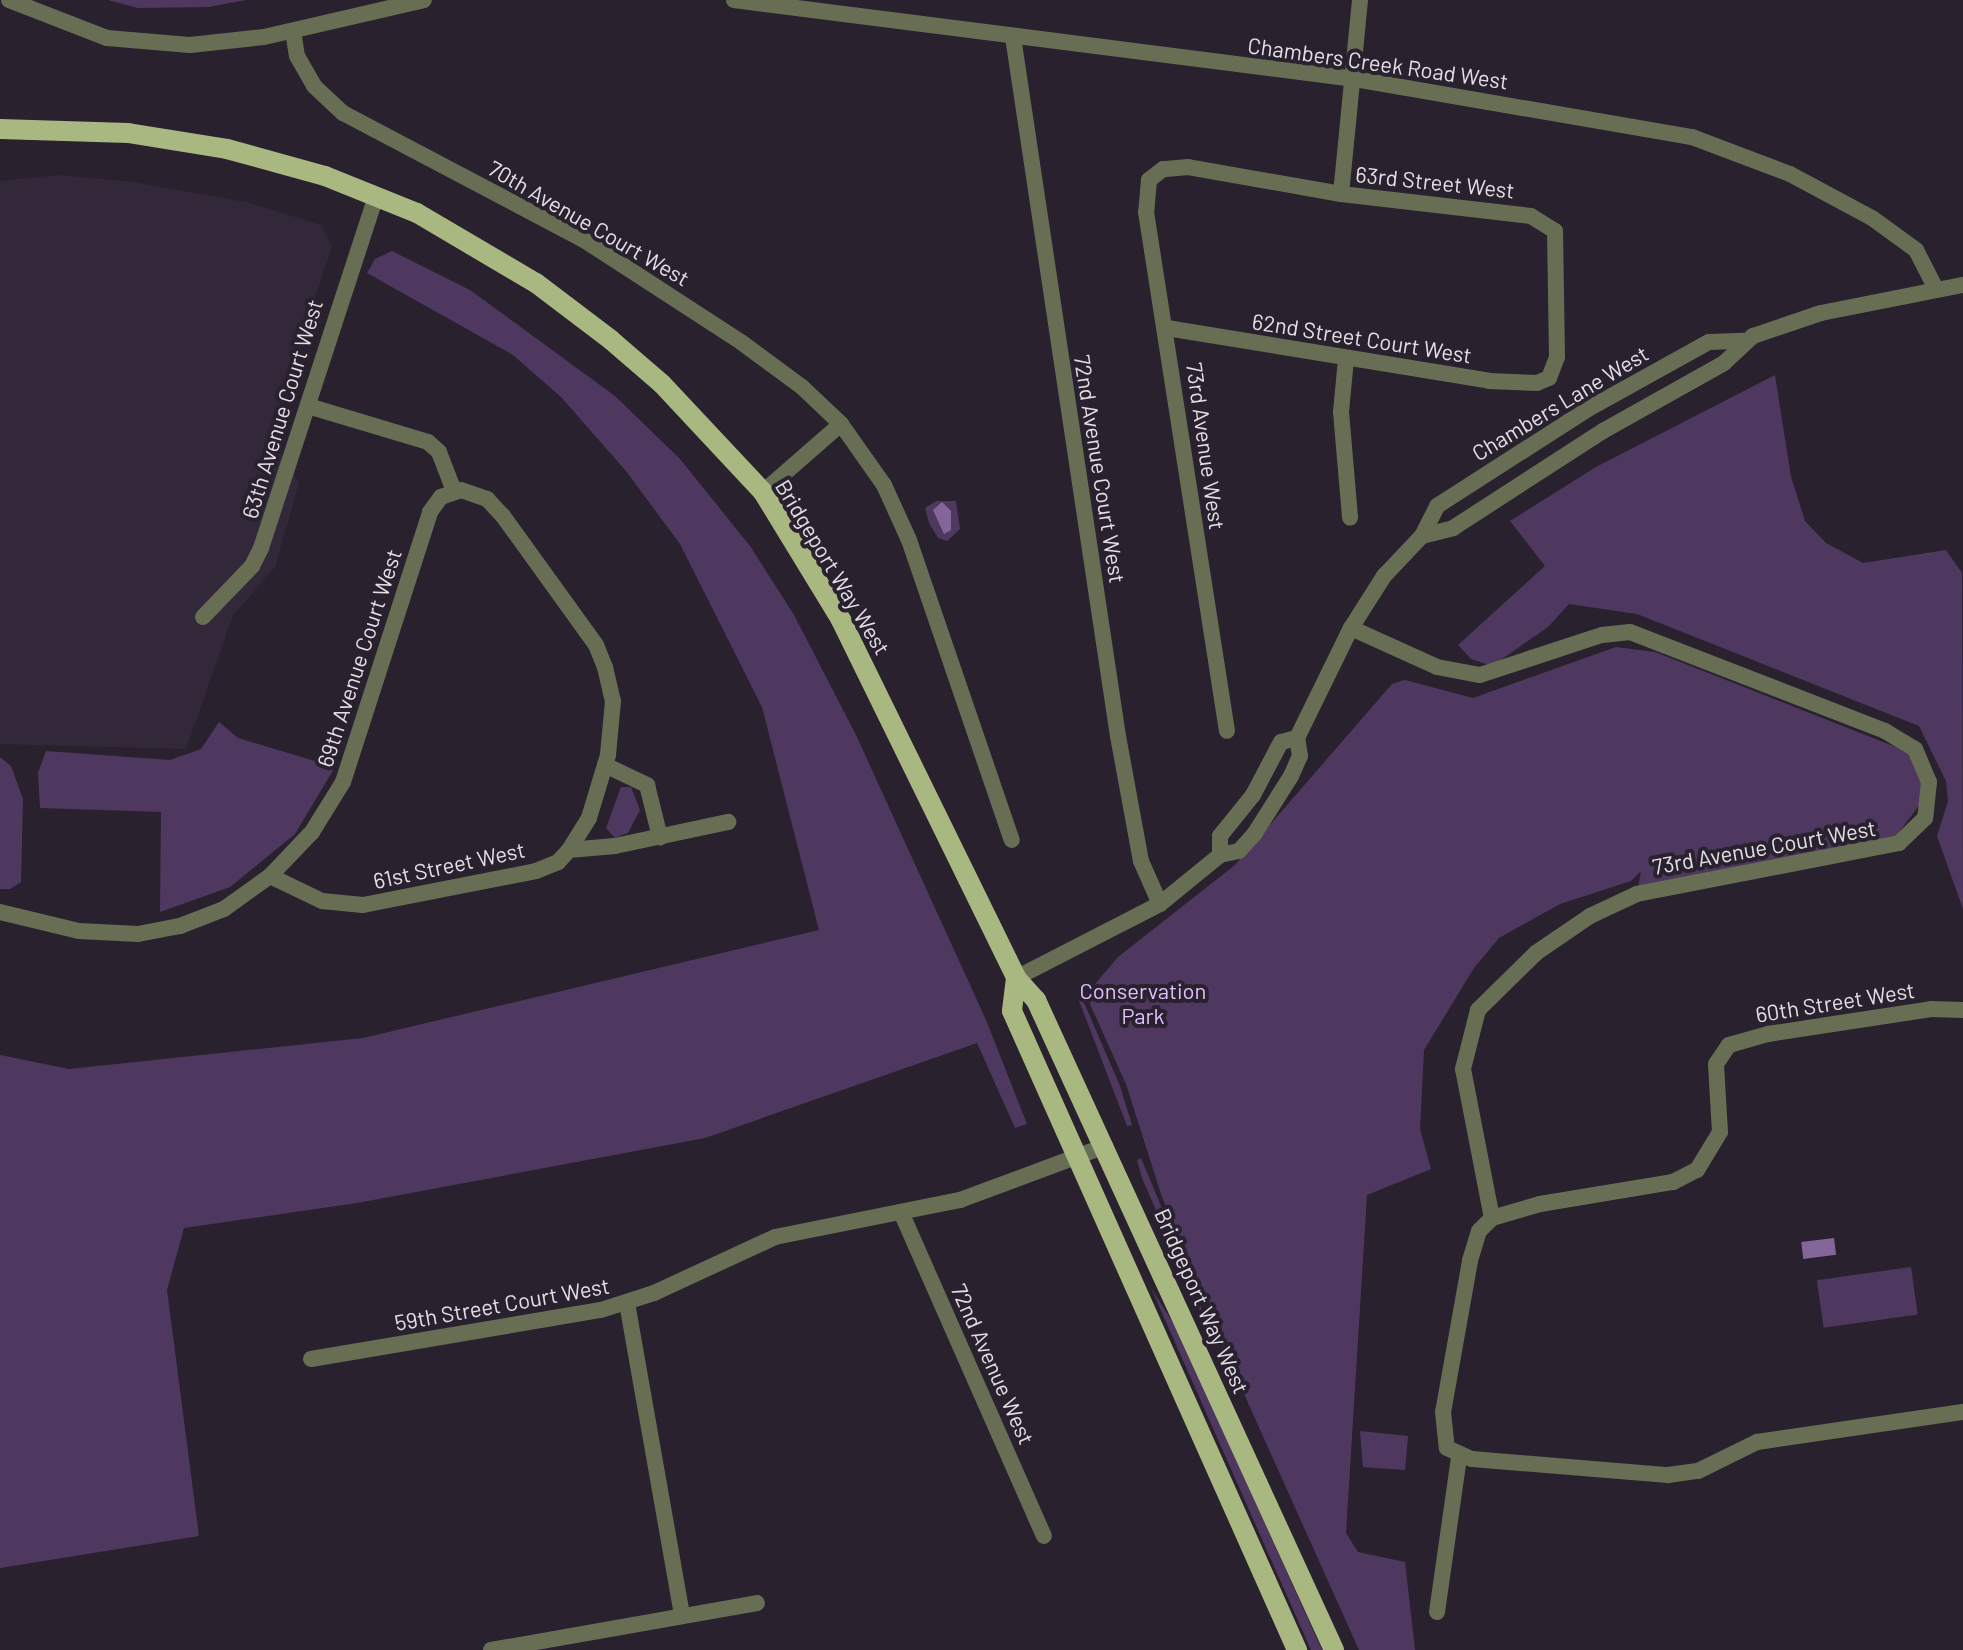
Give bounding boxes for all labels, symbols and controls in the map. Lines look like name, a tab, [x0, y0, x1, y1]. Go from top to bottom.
street label: Chambers Creek Road West	[1246, 32, 1510, 94]
street label: 70th Avenue Court West	[484, 155, 694, 291]
street label: 63rd Street West	[1354, 161, 1516, 203]
street label: 63th Avenue Court West	[236, 296, 328, 522]
street label: 62nd Street Court West	[1250, 308, 1474, 368]
street label: Chambers Lane West	[1467, 340, 1653, 466]
street label: 72nd Avenue Court West	[1069, 353, 1131, 585]
street label: 73rd Avenue West	[1181, 361, 1231, 531]
street label: Bridgeport Way West	[770, 475, 896, 659]
street label: 69th Avenue Court West	[311, 546, 407, 770]
street label: 73rd Avenue Court West	[1650, 814, 1878, 880]
street label: 61st Street West	[371, 836, 527, 894]
street label: 60th Street West	[1754, 976, 1916, 1028]
park label: Conservation Park	[1080, 977, 1206, 1028]
street label: Bridgeport Way West	[1149, 1204, 1255, 1398]
street label: 59th Street Court West	[393, 1272, 611, 1336]
street label: 72nd Avenue West	[946, 1280, 1040, 1448]

